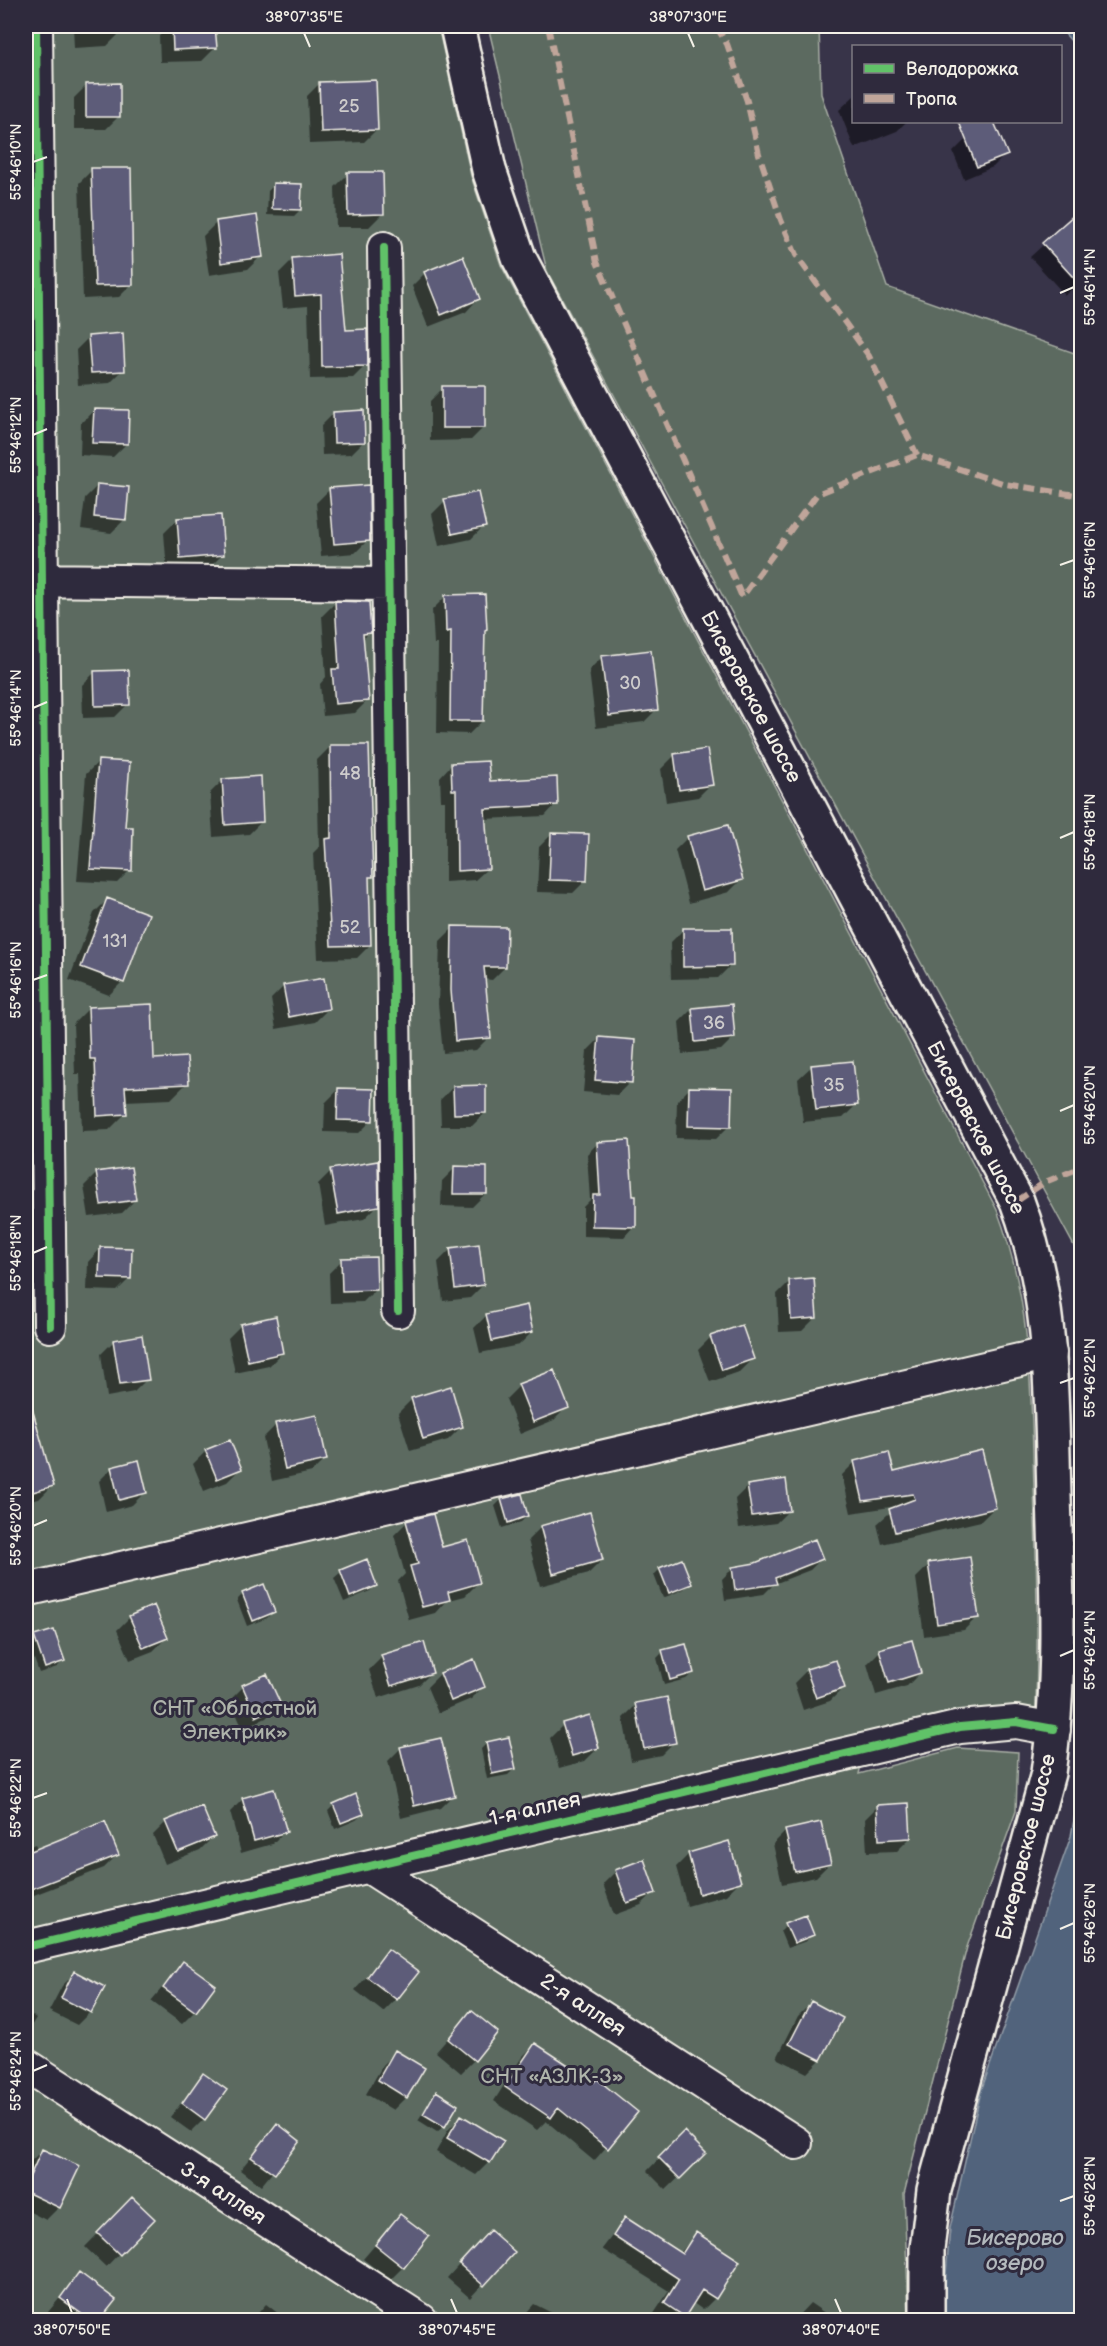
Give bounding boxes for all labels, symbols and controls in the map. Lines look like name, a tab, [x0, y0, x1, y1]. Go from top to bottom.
text: 38°07'35"E	[265, 8, 343, 27]
text: 38°07'30"E	[649, 8, 727, 27]
legend	[852, 45, 1062, 123]
text: Велодорожка	[906, 59, 1019, 80]
text: Тропа	[906, 89, 957, 110]
house number: 25	[339, 96, 359, 117]
text: 55°46'10"N	[7, 123, 26, 201]
text: 55°46'14"N	[1081, 248, 1100, 326]
text: 55°46'12"N	[7, 396, 26, 474]
text: 55°46'16"N	[1081, 521, 1100, 599]
street label: Бисеровское шоссе	[695, 607, 807, 787]
text: 55°46'14"N	[7, 669, 26, 747]
house number: 30	[619, 673, 641, 694]
house number: 48	[339, 763, 361, 784]
text: 55°46'18"N	[1081, 793, 1100, 871]
house number: 52	[340, 917, 361, 938]
house number: 131	[102, 931, 128, 952]
text: 55°46'16"N	[7, 941, 26, 1019]
house number: 36	[703, 1013, 725, 1034]
street label: Бисеровское шоссе	[922, 1037, 1031, 1219]
text: 55°46'20"N	[1081, 1065, 1100, 1145]
house number: 35	[823, 1075, 845, 1096]
text: 55°46'18"N	[7, 1214, 26, 1292]
text: 55°46'22"N	[1081, 1338, 1100, 1418]
text: 55°46'20"N	[7, 1486, 26, 1566]
text: 55°46'24"N	[1081, 1610, 1100, 1690]
park label: СНТ «Областной Электрик»	[153, 1696, 317, 1745]
street label: Бисеровское шоссе	[991, 1751, 1061, 1943]
text: 55°46'22"N	[7, 1758, 26, 1838]
street label: 1-я аллея	[487, 1786, 583, 1832]
text: 55°46'26"N	[1081, 1883, 1100, 1963]
street label: 2-я аллея	[536, 1968, 630, 2042]
text: 55°46'24"N	[7, 2031, 26, 2111]
park label: СНТ «АЗЛК-3»	[481, 2064, 624, 2089]
street label: 3-я аллея	[175, 2156, 271, 2230]
text: 55°46'28"N	[1081, 2156, 1100, 2236]
water label: Бисерово озеро	[966, 2225, 1064, 2277]
text: 38°07'50"E	[33, 2321, 111, 2340]
text: 38°07'45"E	[418, 2321, 496, 2340]
text: 38°07'40"E	[802, 2321, 880, 2340]

